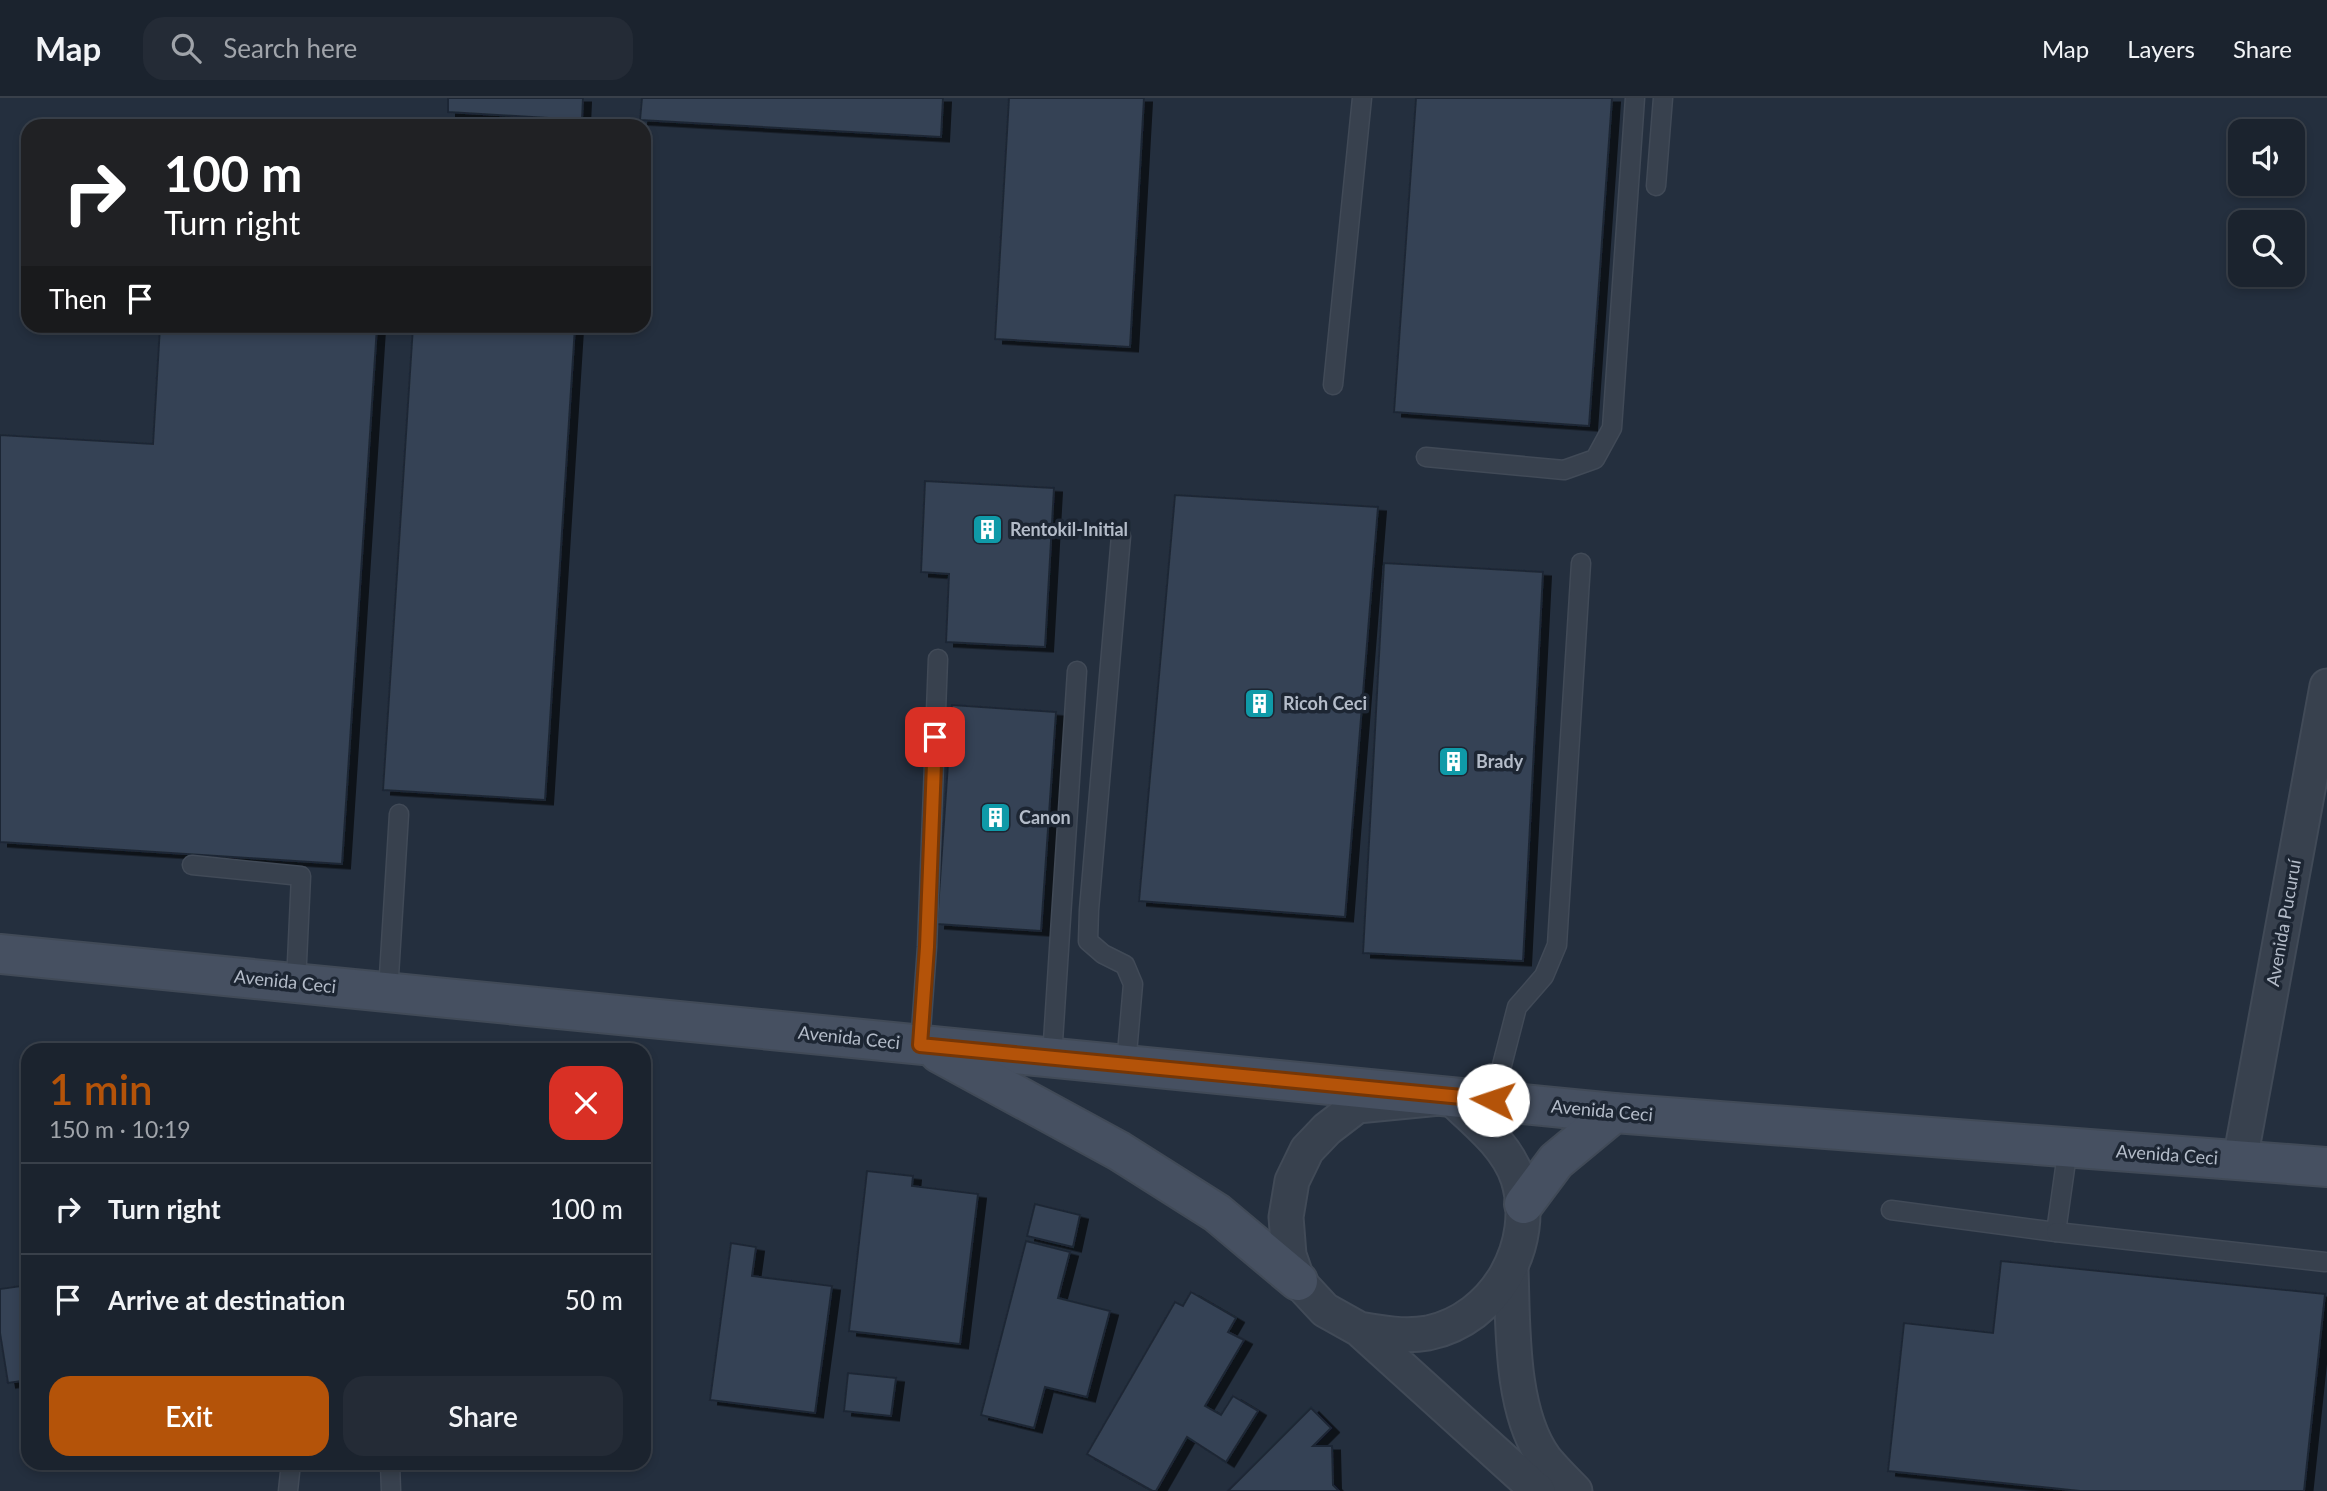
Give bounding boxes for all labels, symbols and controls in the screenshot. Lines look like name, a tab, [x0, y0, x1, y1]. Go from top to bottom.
search box	[143, 17, 633, 80]
text: Map	[35, 28, 101, 68]
icon: search	[167, 29, 205, 67]
text: Search here	[223, 32, 357, 64]
text: Map	[2042, 34, 2089, 63]
text: Layers	[2127, 34, 2195, 63]
text: Share	[2233, 34, 2292, 63]
map controls	[2228, 119, 2305, 287]
button: sound	[2228, 119, 2305, 196]
text: 100 m	[164, 144, 302, 202]
icon: right	[49, 147, 140, 238]
text: Turn right	[164, 203, 300, 242]
button: search	[2228, 210, 2305, 287]
icon: arrive	[121, 280, 159, 318]
text: Then	[49, 283, 107, 315]
building icon: Rentokil-Initial	[970, 513, 1004, 547]
place label: Rentokil-Initial	[1010, 518, 1128, 540]
building icon: Ricoh Ceci	[1243, 687, 1277, 721]
place label: Ricoh Ceci	[1283, 692, 1367, 714]
pin	[905, 707, 965, 767]
icon: arrive	[916, 718, 954, 756]
building icon: Brady	[1436, 745, 1470, 779]
place label: Brady	[1476, 750, 1524, 772]
building icon: Canon	[979, 801, 1013, 835]
place label: Canon	[1019, 806, 1071, 828]
street label: Avenida Pucuruí	[2261, 857, 2305, 988]
street label: Avenida Ceci	[233, 965, 337, 997]
street label: Avenida Ceci	[797, 1021, 901, 1053]
position arrow	[1456, 1063, 1530, 1137]
text: 1 min	[49, 1064, 153, 1114]
button: close	[549, 1066, 623, 1140]
street label: Avenida Ceci	[1550, 1095, 1654, 1125]
text: 150 m · 10:19	[49, 1115, 191, 1143]
street label: Avenida Ceci	[2115, 1139, 2219, 1169]
icon: right	[49, 1190, 87, 1228]
text: Turn right	[108, 1193, 221, 1225]
text: 100 m	[550, 1193, 623, 1225]
icon: arrive	[49, 1281, 87, 1319]
text: Arrive at destination	[108, 1284, 345, 1316]
text: 50 m	[565, 1284, 623, 1316]
button: Exit	[49, 1376, 329, 1456]
button: Share	[343, 1376, 623, 1456]

